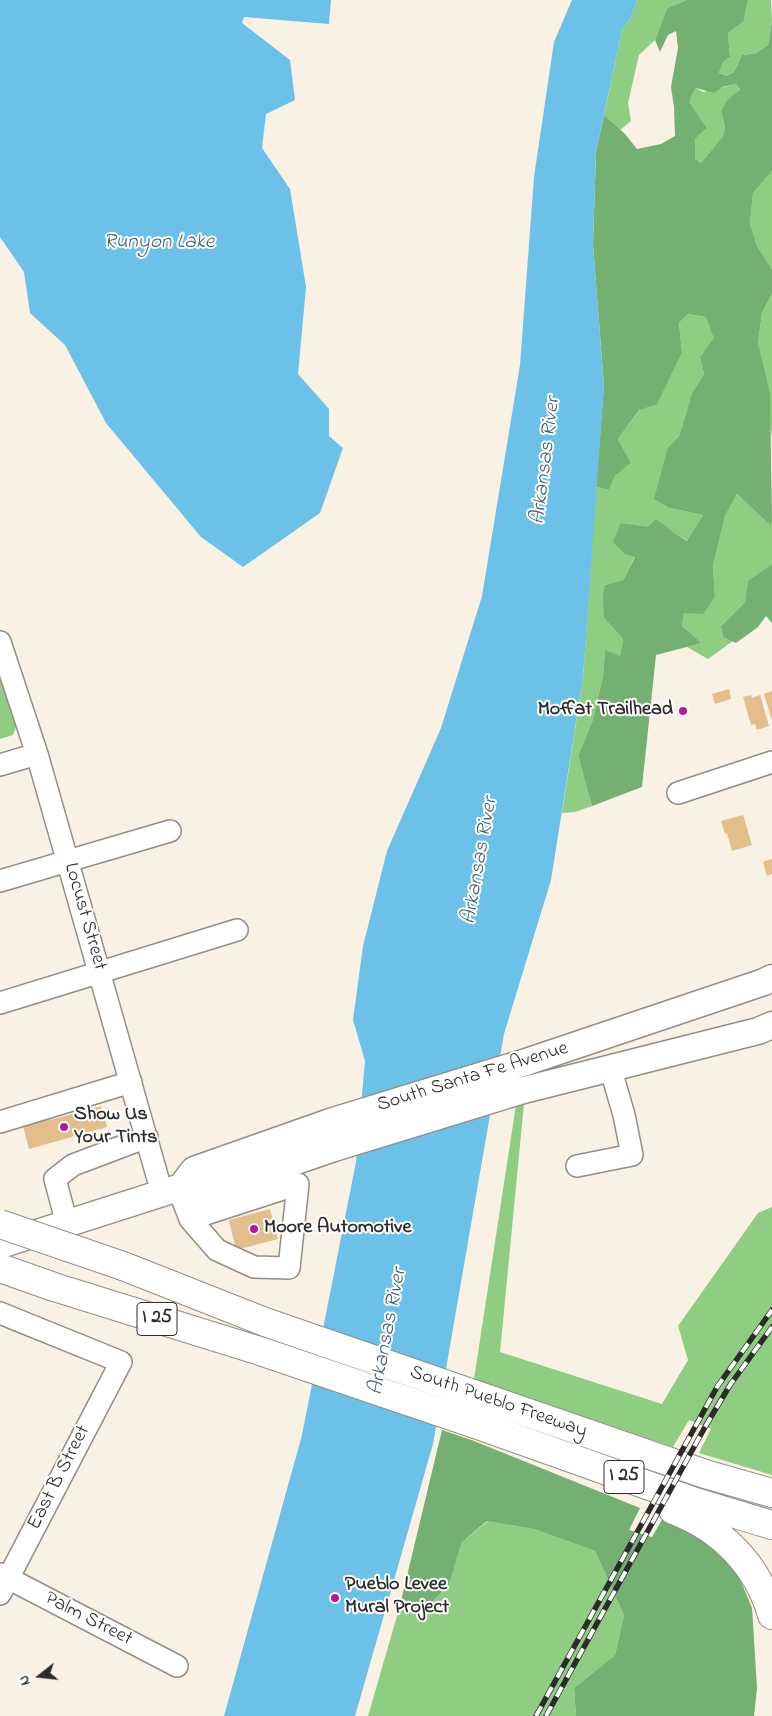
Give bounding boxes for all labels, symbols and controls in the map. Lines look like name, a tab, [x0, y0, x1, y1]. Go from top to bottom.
water label: Runyon Lake	[104, 231, 214, 257]
water label: Arkansas River	[527, 396, 567, 526]
place label: Moffat Trailhead	[538, 699, 673, 723]
marker: Moffat Trailhead	[677, 705, 689, 717]
water label: Arkansas River	[457, 796, 505, 926]
street label: Locust Street	[57, 861, 111, 973]
street label: South Santa Fe Avenue	[375, 1037, 571, 1119]
place label: Show Us Your Tints	[74, 1104, 157, 1151]
marker: Show Us Your Tints	[58, 1121, 70, 1133]
place label: Moore Automotive	[264, 1217, 411, 1241]
marker: Moore Automotive	[248, 1223, 260, 1235]
water label: Arkansas River	[364, 1267, 414, 1397]
road number: I 25	[137, 1302, 177, 1336]
street label: South Pueblo Freeway	[406, 1361, 590, 1445]
street label: East B Street	[24, 1422, 96, 1534]
road number: I 25	[604, 1460, 644, 1494]
place label: Pueblo Levee Mural Project	[345, 1574, 449, 1621]
street label: Palm Street	[40, 1588, 136, 1652]
marker: Pueblo Levee Mural Project	[329, 1592, 341, 1604]
north arrow	[15, 1651, 65, 1701]
text: N	[14, 1673, 36, 1688]

